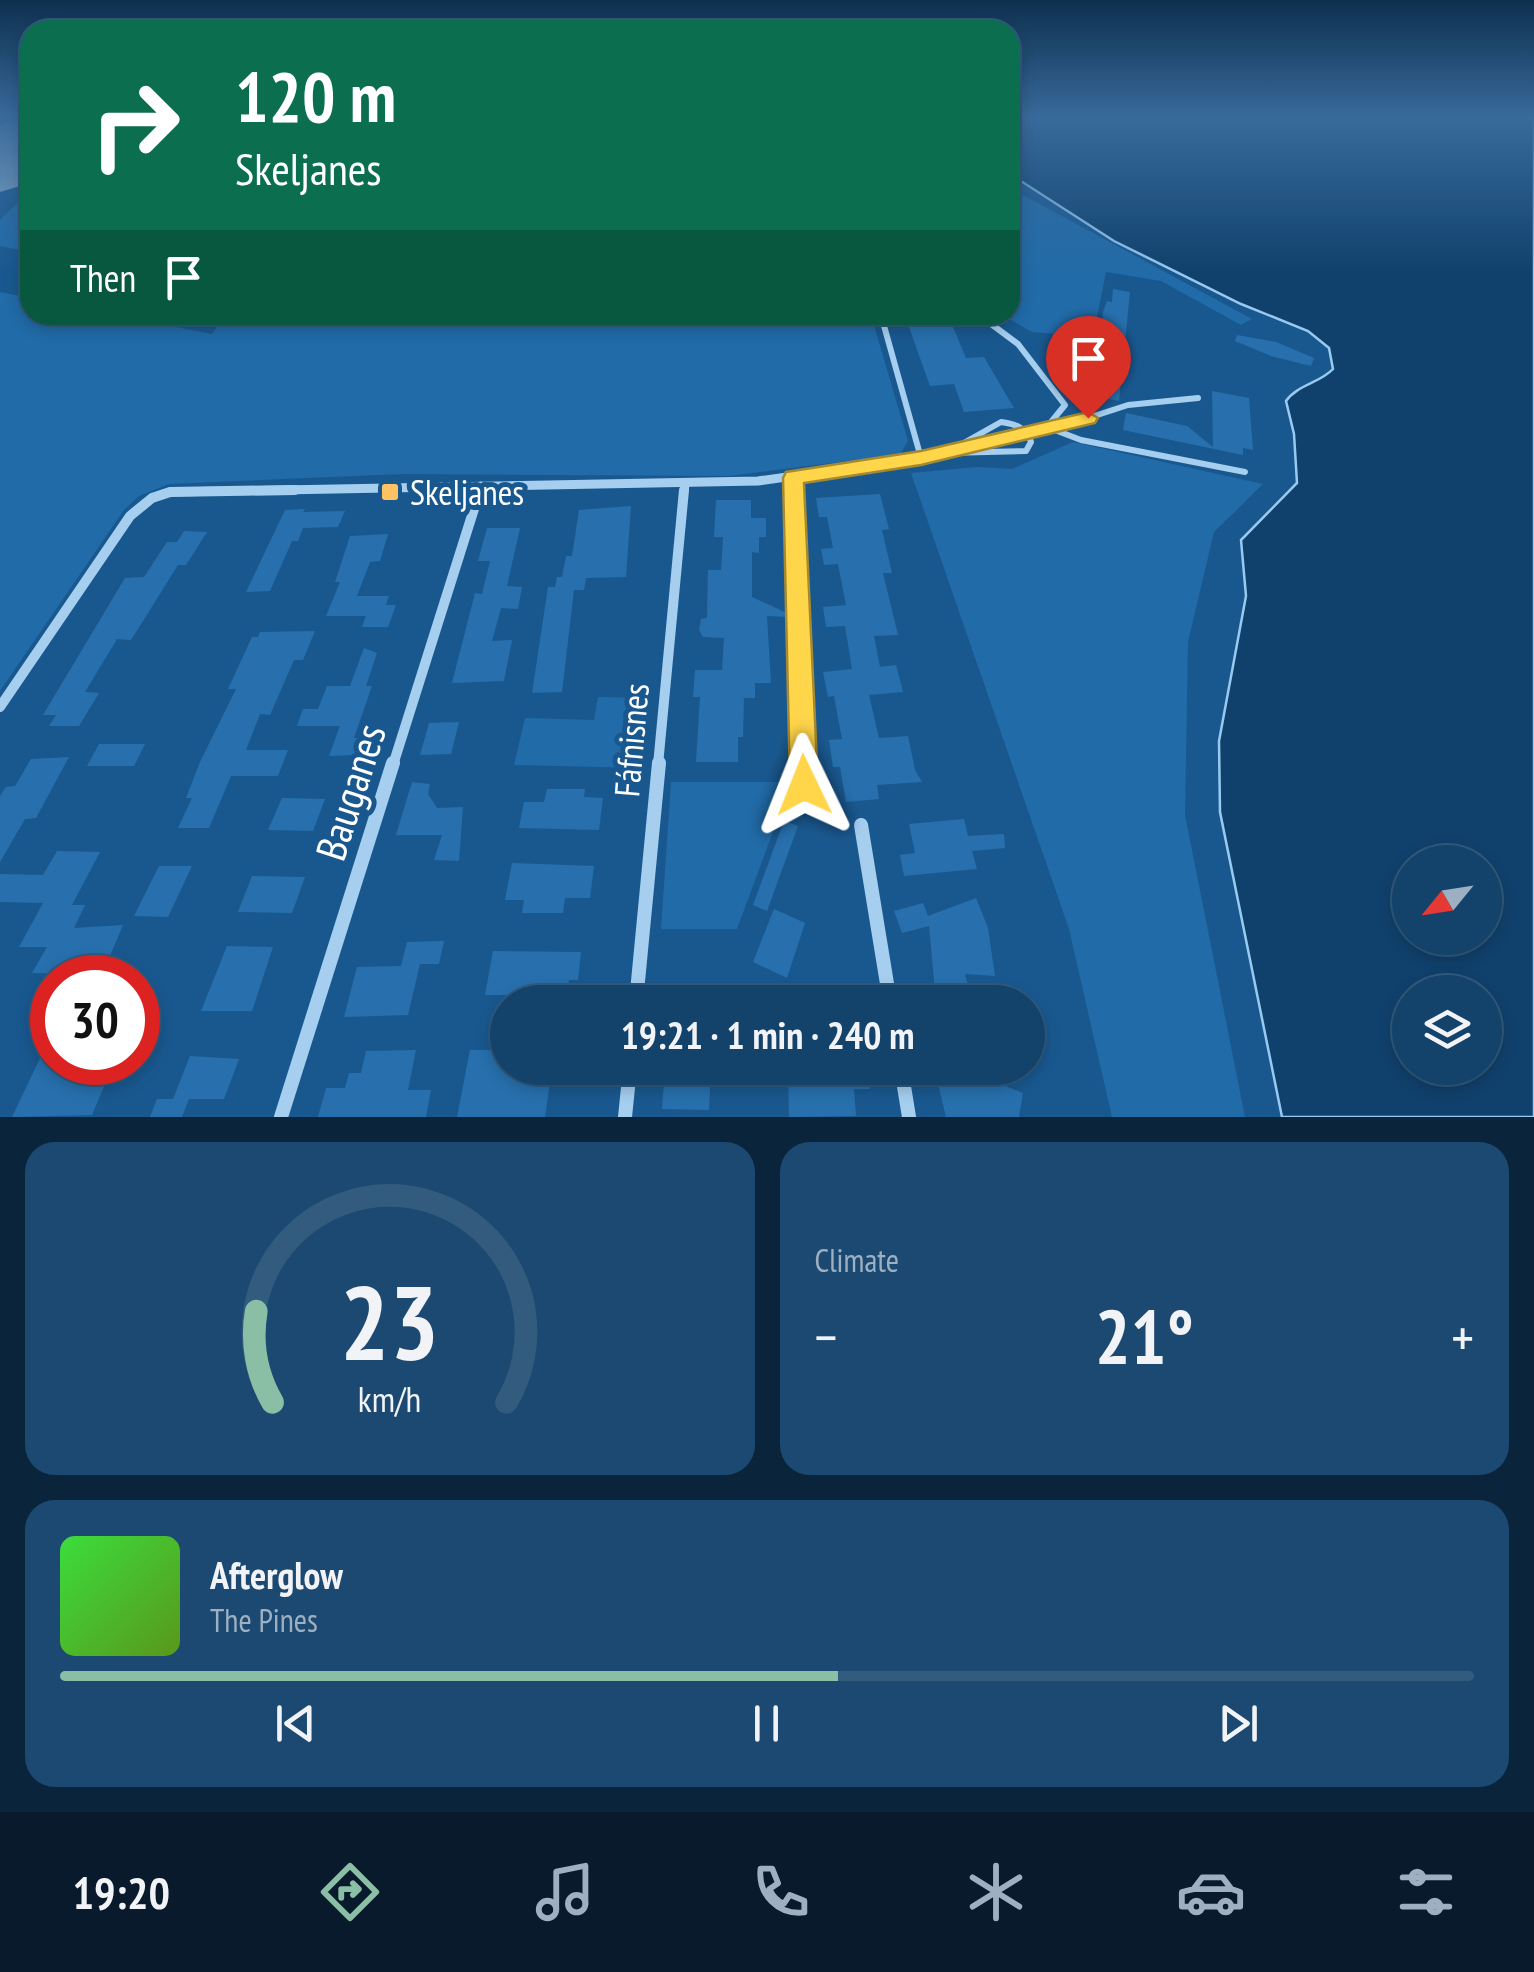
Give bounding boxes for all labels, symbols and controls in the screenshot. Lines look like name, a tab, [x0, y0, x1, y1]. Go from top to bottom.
text: 120 m	[235, 51, 396, 141]
icon: right	[70, 60, 200, 190]
text: Skeljanes	[235, 139, 382, 197]
icon: arrive	[156, 250, 211, 305]
text: Then	[70, 253, 136, 302]
pin	[1046, 316, 1131, 419]
icon: arrive	[1061, 331, 1116, 386]
place label: Skeljanes	[410, 469, 524, 515]
marker: Skeljanes	[379, 481, 401, 503]
street label: Fáfnisnes	[603, 681, 659, 799]
street label: Bauganes	[302, 717, 398, 867]
position arrow	[752, 733, 856, 837]
north arrow	[1392, 845, 1502, 955]
map controls	[1392, 845, 1502, 1085]
speed limit sign: 30	[30, 955, 160, 1085]
button: layers	[1392, 975, 1502, 1085]
text: 19:21 · 1 min · 240 m	[621, 1010, 914, 1059]
text: Climate	[815, 1239, 899, 1281]
text: 23	[340, 1254, 439, 1389]
text: 21°	[1095, 1288, 1194, 1385]
text: −	[815, 1301, 837, 1372]
text: +	[1451, 1301, 1474, 1372]
text: km/h	[358, 1376, 421, 1422]
text: Afterglow	[210, 1550, 343, 1599]
text: The Pines	[210, 1599, 318, 1641]
icon: previous	[268, 1696, 323, 1751]
icon: pause	[739, 1696, 794, 1751]
icon: next	[1211, 1696, 1266, 1751]
icon: directions	[315, 1857, 385, 1927]
icon: music	[530, 1857, 600, 1927]
icon: phone	[746, 1857, 816, 1927]
icon: climate	[961, 1857, 1031, 1927]
icon: car	[1176, 1857, 1246, 1927]
icon: filters	[1391, 1857, 1461, 1927]
text: 19:20	[73, 1863, 170, 1921]

